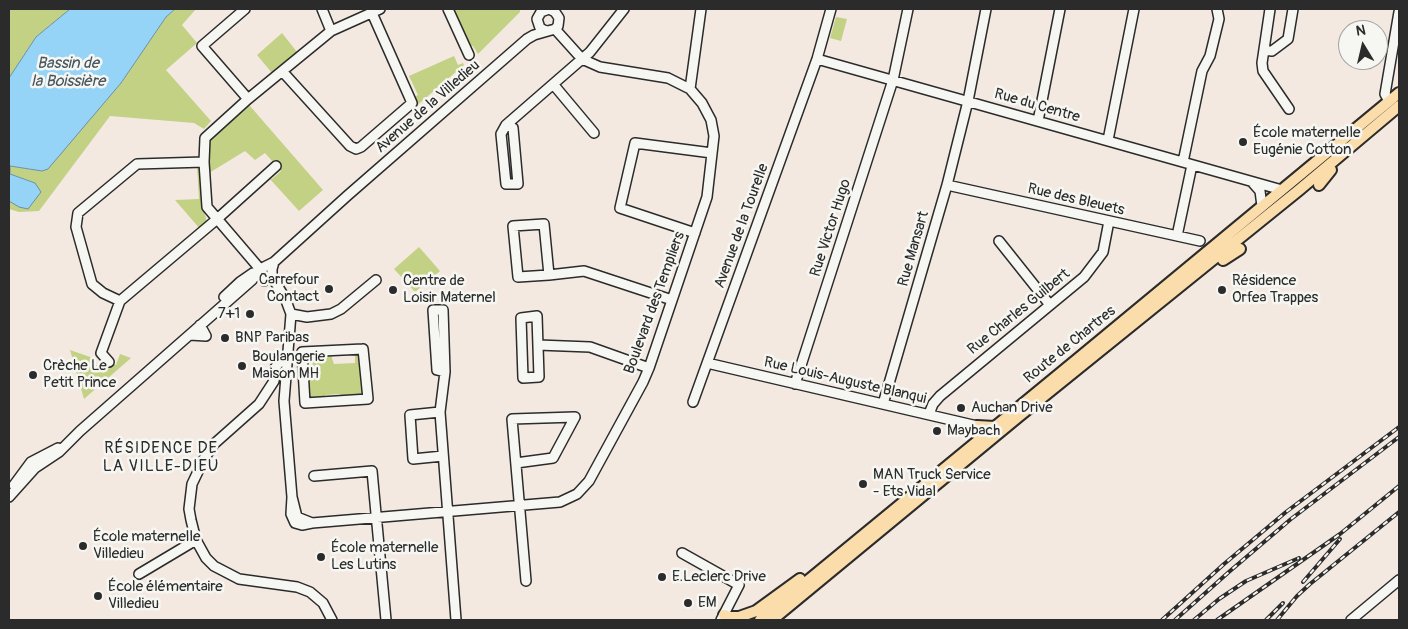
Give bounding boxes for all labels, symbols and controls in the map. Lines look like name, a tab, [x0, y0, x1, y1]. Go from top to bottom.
north arrow	[1338, 20, 1388, 70]
text: N	[1355, 22, 1367, 40]
water label: Bassin de la Boissière	[31, 54, 105, 92]
street label: Avenue de la Villedieu	[372, 57, 484, 157]
street label: Rue du Centre	[992, 85, 1082, 127]
place label: École maternelle Eugénie Cotton	[1253, 124, 1360, 159]
marker: École maternelle Eugénie Cotton	[1237, 136, 1249, 148]
street label: Avenue de la Tourelle	[711, 161, 773, 291]
street label: Rue Victor Hugo	[807, 177, 855, 279]
street label: Rue des Bleuets	[1026, 180, 1126, 220]
street label: Rue Mansart	[895, 209, 933, 289]
street label: Boulevard des Templiers	[621, 229, 689, 377]
street label: Rue Charles Guilbert	[964, 265, 1074, 359]
place label: Carrefour Contact	[259, 271, 319, 306]
place label: Centre de Loisir Maternel	[403, 272, 496, 307]
place label: Résidence Orfea Trappes	[1232, 272, 1318, 307]
marker: Carrefour Contact	[323, 283, 335, 295]
marker: Centre de Loisir Maternel	[387, 284, 399, 296]
marker: Résidence Orfea Trappes	[1216, 284, 1228, 296]
street label: Route de Chartres	[1020, 302, 1120, 388]
place label: 7+1	[218, 305, 240, 323]
marker: 7+1	[244, 308, 256, 320]
place label: BNP Paribas	[235, 329, 309, 347]
marker: BNP Paribas	[219, 332, 231, 344]
place label: Boulangerie Maison MH	[252, 348, 325, 383]
street label: Rue Louis-Auguste Blanqui	[762, 354, 928, 408]
place label: Crèche Le Petit Prince	[43, 357, 116, 392]
marker: Boulangerie Maison MH	[236, 360, 248, 372]
marker: Crèche Le Petit Prince	[27, 369, 39, 381]
place label: Auchan Drive	[971, 399, 1053, 417]
marker: Auchan Drive	[955, 402, 967, 414]
place label: Maybach	[947, 422, 1000, 440]
marker: Maybach	[931, 425, 943, 437]
district label: RÉSIDENCE DE LA VILLE-DIEU	[101, 439, 221, 477]
place label: MAN Truck Service - Ets Vidal	[873, 466, 991, 501]
marker: MAN Truck Service - Ets Vidal	[857, 478, 869, 490]
place label: École maternelle Villedieu	[93, 528, 200, 563]
place label: École maternelle Les Lutins	[331, 539, 438, 574]
marker: École maternelle Villedieu	[77, 540, 89, 552]
marker: École maternelle Les Lutins	[315, 551, 327, 563]
place label: E.Leclerc Drive	[672, 568, 766, 586]
marker: E.Leclerc Drive	[656, 571, 668, 583]
place label: École élémentaire Villedieu	[108, 578, 223, 613]
marker: École élémentaire Villedieu	[92, 590, 104, 602]
place label: EM	[698, 594, 717, 612]
marker: EM	[682, 597, 694, 609]

